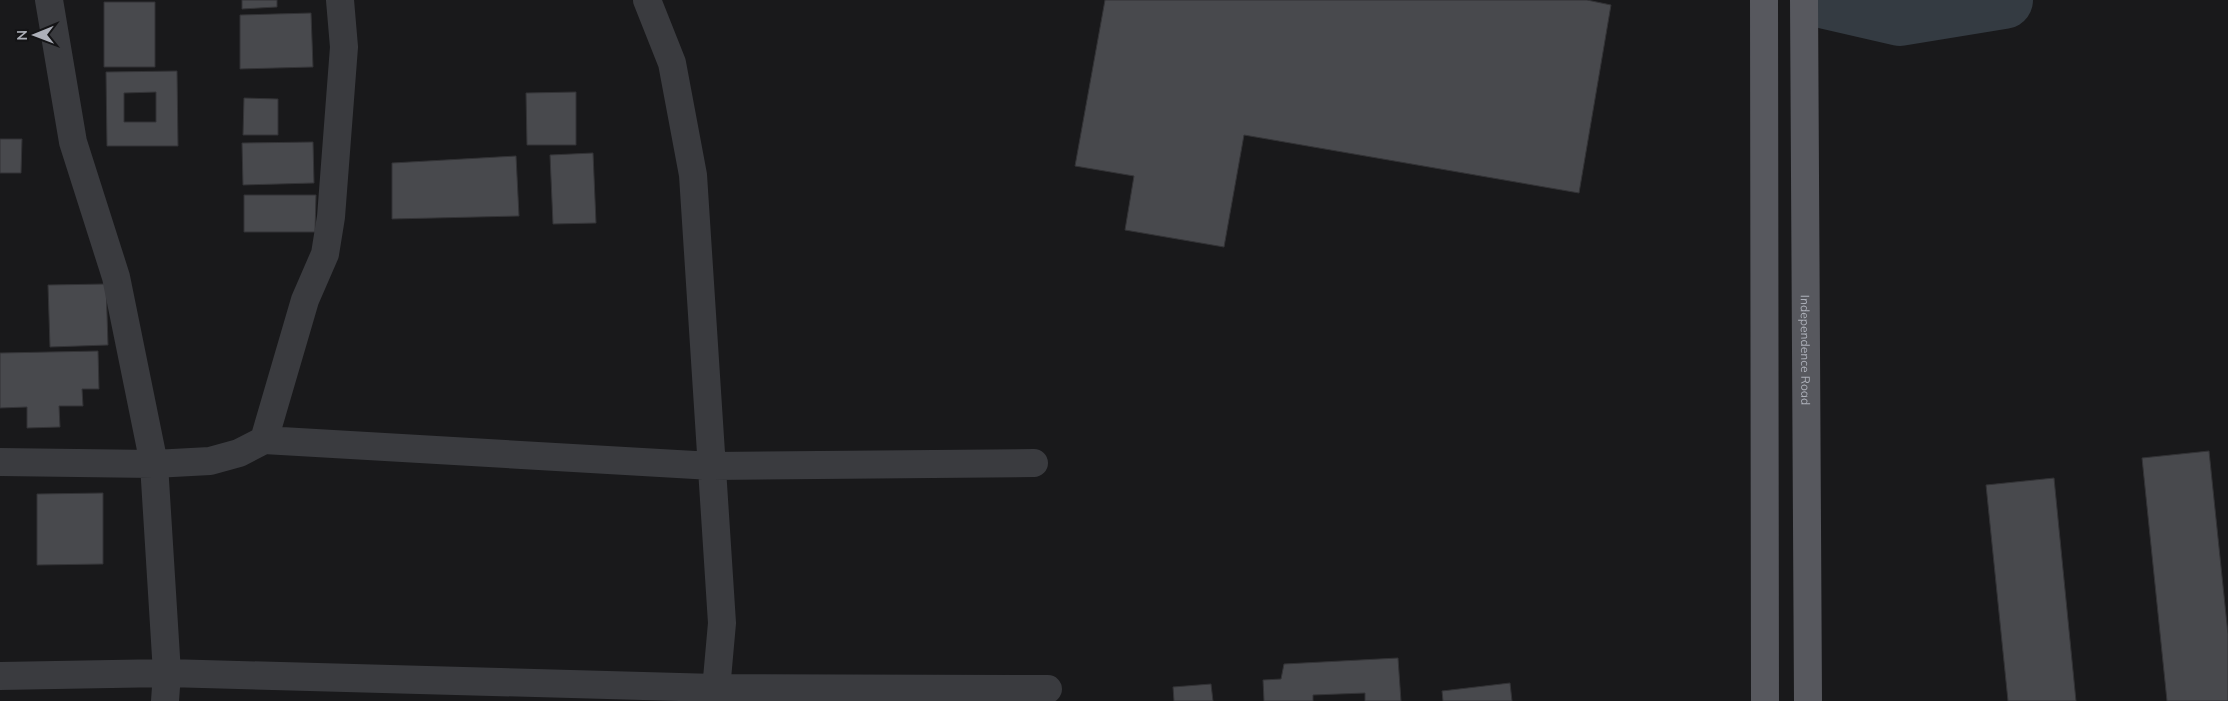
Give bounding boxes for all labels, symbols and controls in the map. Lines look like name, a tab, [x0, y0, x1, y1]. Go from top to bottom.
north arrow	[10, 10, 60, 60]
text: N	[13, 30, 31, 41]
street label: Independence Road	[1798, 295, 1814, 405]

